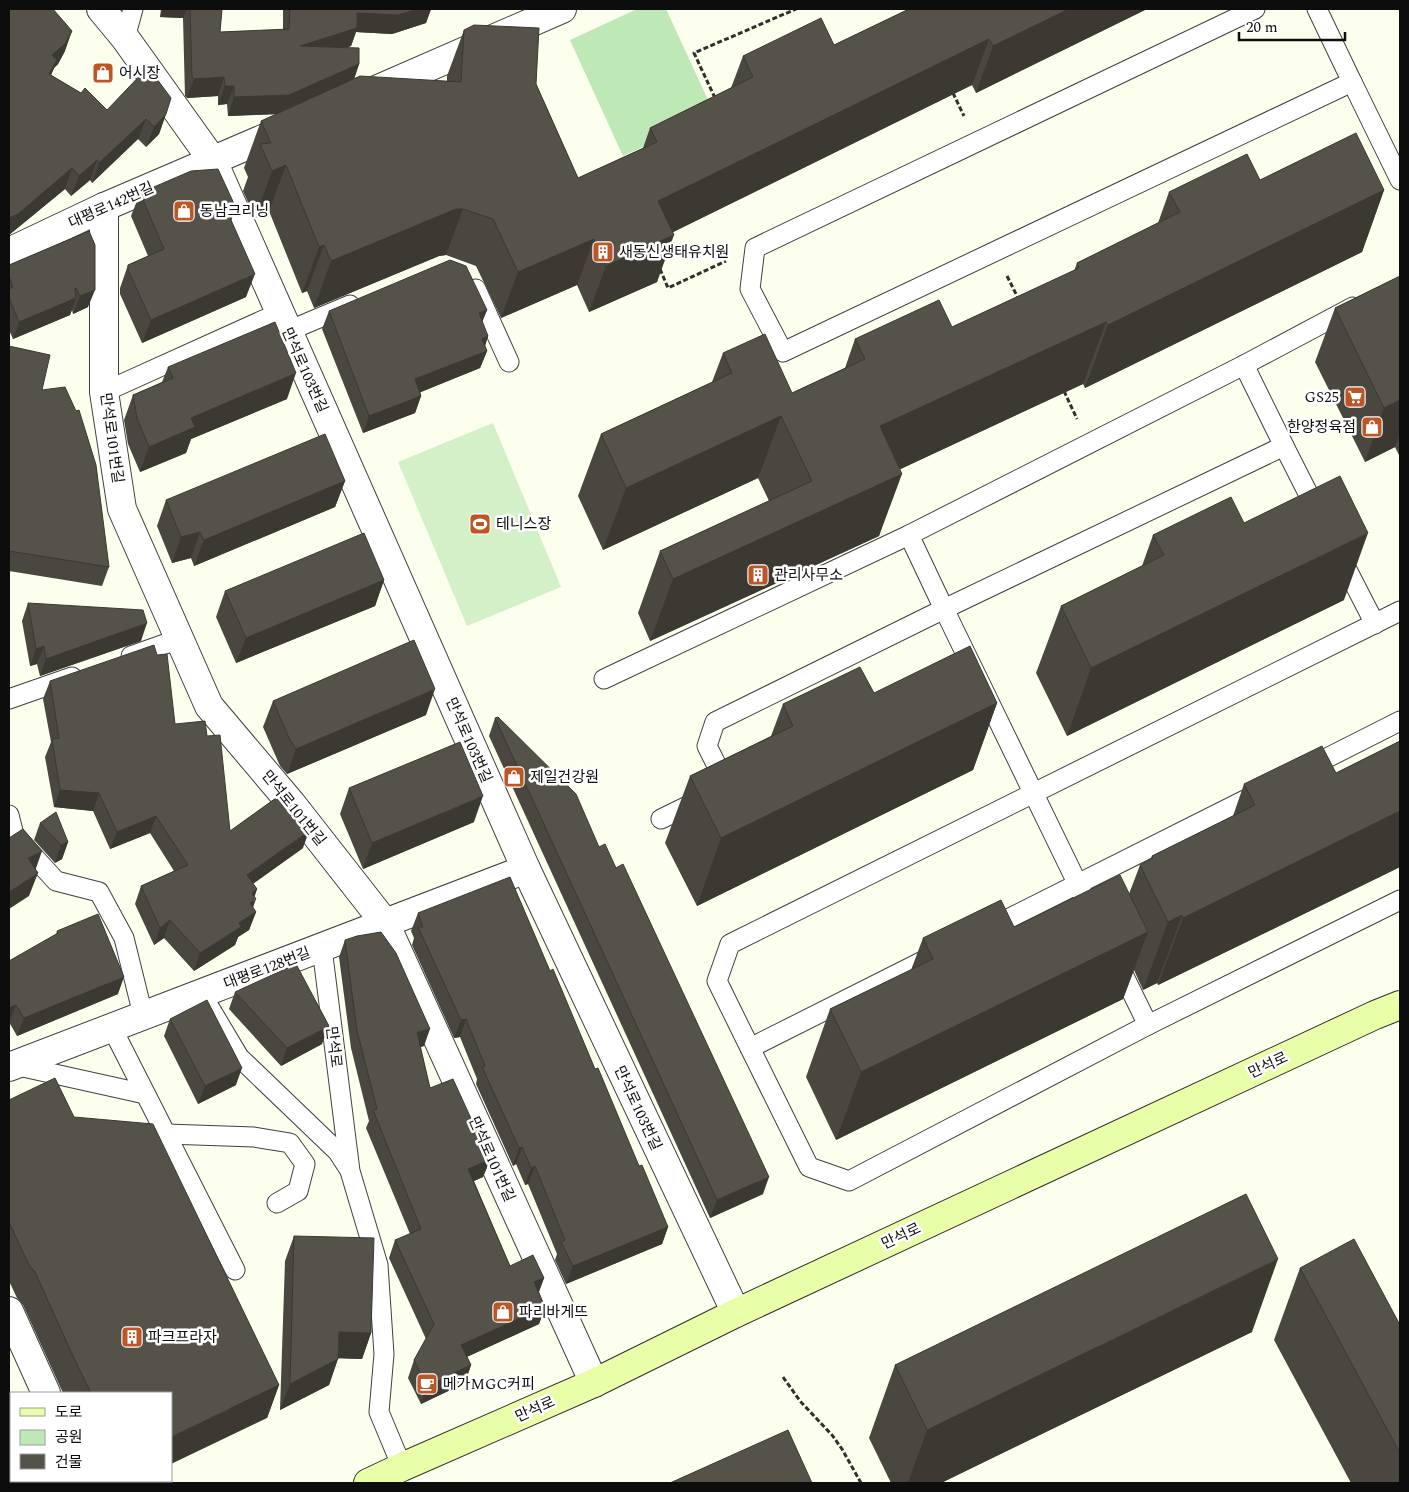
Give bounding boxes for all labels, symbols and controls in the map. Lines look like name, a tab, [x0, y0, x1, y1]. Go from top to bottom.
scale bar	[1239, 10, 1345, 42]
text: 20 m	[1246, 16, 1278, 39]
shop icon: 어시장	[91, 61, 115, 85]
place label: 어시장	[119, 62, 161, 85]
street label: 대평로142번길	[65, 176, 158, 235]
shop icon: 동남크리닝	[172, 199, 196, 223]
place label: 동남크리닝	[200, 200, 269, 223]
building icon: 새동신생태유치원	[591, 240, 615, 264]
place label: 새동신생태유치원	[619, 241, 729, 264]
street label: 만석로103번길	[275, 324, 334, 417]
supermarket icon: GS25	[1343, 385, 1367, 409]
place label: GS25	[1305, 386, 1339, 409]
street label: 만석로101번길	[94, 391, 129, 485]
shop icon: 한양정육점	[1360, 415, 1384, 439]
place label: 한양정육점	[1287, 416, 1356, 439]
sports icon: 테니스장	[468, 512, 492, 536]
place label: 테니스장	[496, 513, 551, 536]
building icon: 관리사무소	[746, 563, 770, 587]
place label: 관리사무소	[774, 564, 843, 587]
street label: 만석로103번길	[439, 694, 498, 787]
shop icon: 제일건강원	[502, 765, 526, 789]
street label: 만석로101번길	[256, 766, 331, 851]
place label: 제일건강원	[530, 766, 599, 789]
street label: 대평로128번길	[220, 941, 314, 996]
street label: 만석로	[320, 1025, 347, 1069]
street label: 만석로	[1245, 1046, 1292, 1085]
street label: 만석로103번길	[608, 1062, 667, 1155]
street label: 만석로101번길	[462, 1113, 521, 1206]
street label: 만석로	[878, 1217, 925, 1256]
shop icon: 파리바게뜨	[491, 1300, 515, 1324]
place label: 파리바게뜨	[519, 1301, 588, 1324]
building icon: 파크프라자	[120, 1325, 144, 1349]
place label: 파크프라자	[148, 1326, 217, 1349]
cafe icon: 메가MGC커피	[415, 1372, 439, 1396]
place label: 메가MGC커피	[443, 1373, 535, 1396]
street label: 만석로	[512, 1391, 559, 1428]
legend	[10, 1392, 172, 1482]
text: 도로	[55, 1401, 83, 1424]
text: 공원	[55, 1426, 83, 1449]
text: 건물	[55, 1451, 83, 1474]

